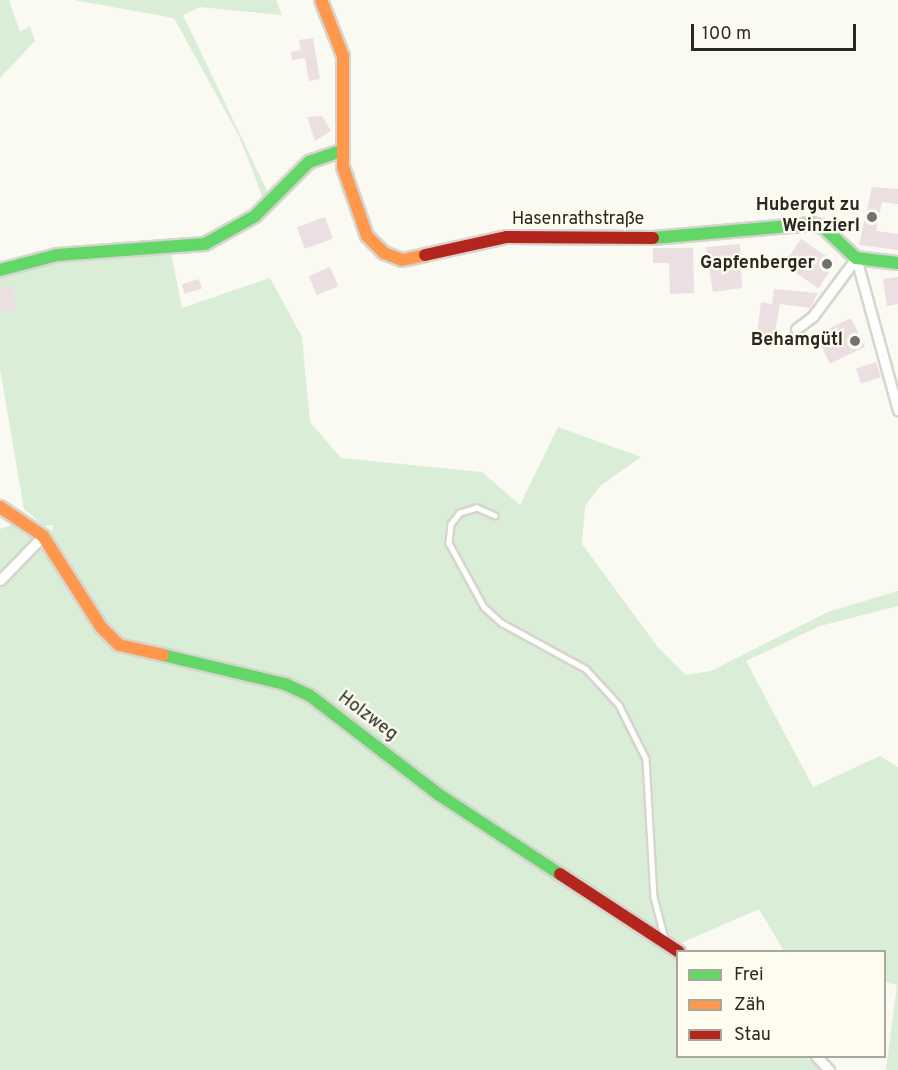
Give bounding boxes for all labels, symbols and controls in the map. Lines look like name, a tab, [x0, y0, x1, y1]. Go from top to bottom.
scale bar	[694, 12, 859, 50]
text: 100 m	[702, 23, 751, 46]
place label: Hubergut zu Weinzierl	[756, 196, 860, 238]
street label: Hasenrathstraße	[512, 209, 644, 231]
marker: Hubergut zu Weinzierl	[865, 210, 879, 224]
place label: Gapfenberger	[700, 253, 815, 275]
marker: Gapfenberger	[820, 257, 834, 271]
place label: Behamgütl	[751, 330, 843, 352]
marker: Behamgütl	[848, 334, 862, 348]
street label: Holzweg	[333, 688, 401, 746]
legend	[676, 950, 886, 1058]
text: Frei	[734, 964, 764, 987]
text: Zäh	[734, 994, 765, 1017]
text: Stau	[734, 1024, 771, 1047]

